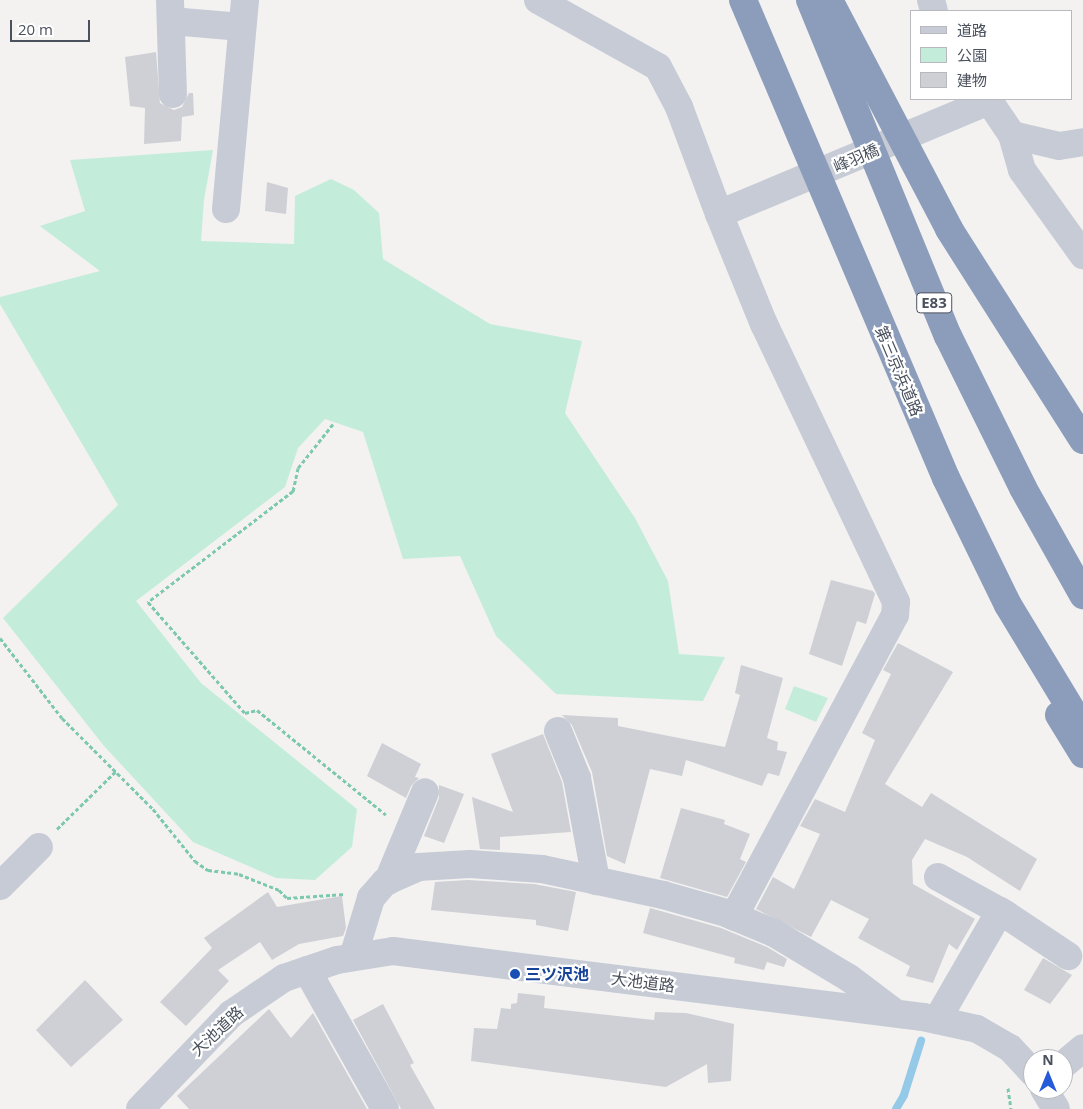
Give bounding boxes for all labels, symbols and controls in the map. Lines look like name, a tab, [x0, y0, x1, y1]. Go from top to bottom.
scale bar	[12, 10, 92, 42]
legend	[910, 10, 1073, 100]
text: 20 m	[18, 19, 53, 39]
text: 道路	[957, 20, 987, 40]
text: 公園	[957, 45, 987, 65]
text: 建物	[957, 70, 987, 90]
street label: 峰羽橋	[830, 140, 882, 176]
road number: E83	[915, 290, 953, 316]
street label: 第三京浜道路	[871, 323, 927, 419]
place label: 三ツ沢池	[525, 964, 589, 984]
marker: 三ツ沢池	[509, 968, 521, 980]
street label: 大池道路	[610, 969, 676, 995]
street label: 大池道路	[187, 1002, 247, 1060]
north arrow	[1023, 1049, 1073, 1099]
text: N	[1042, 1050, 1054, 1069]

